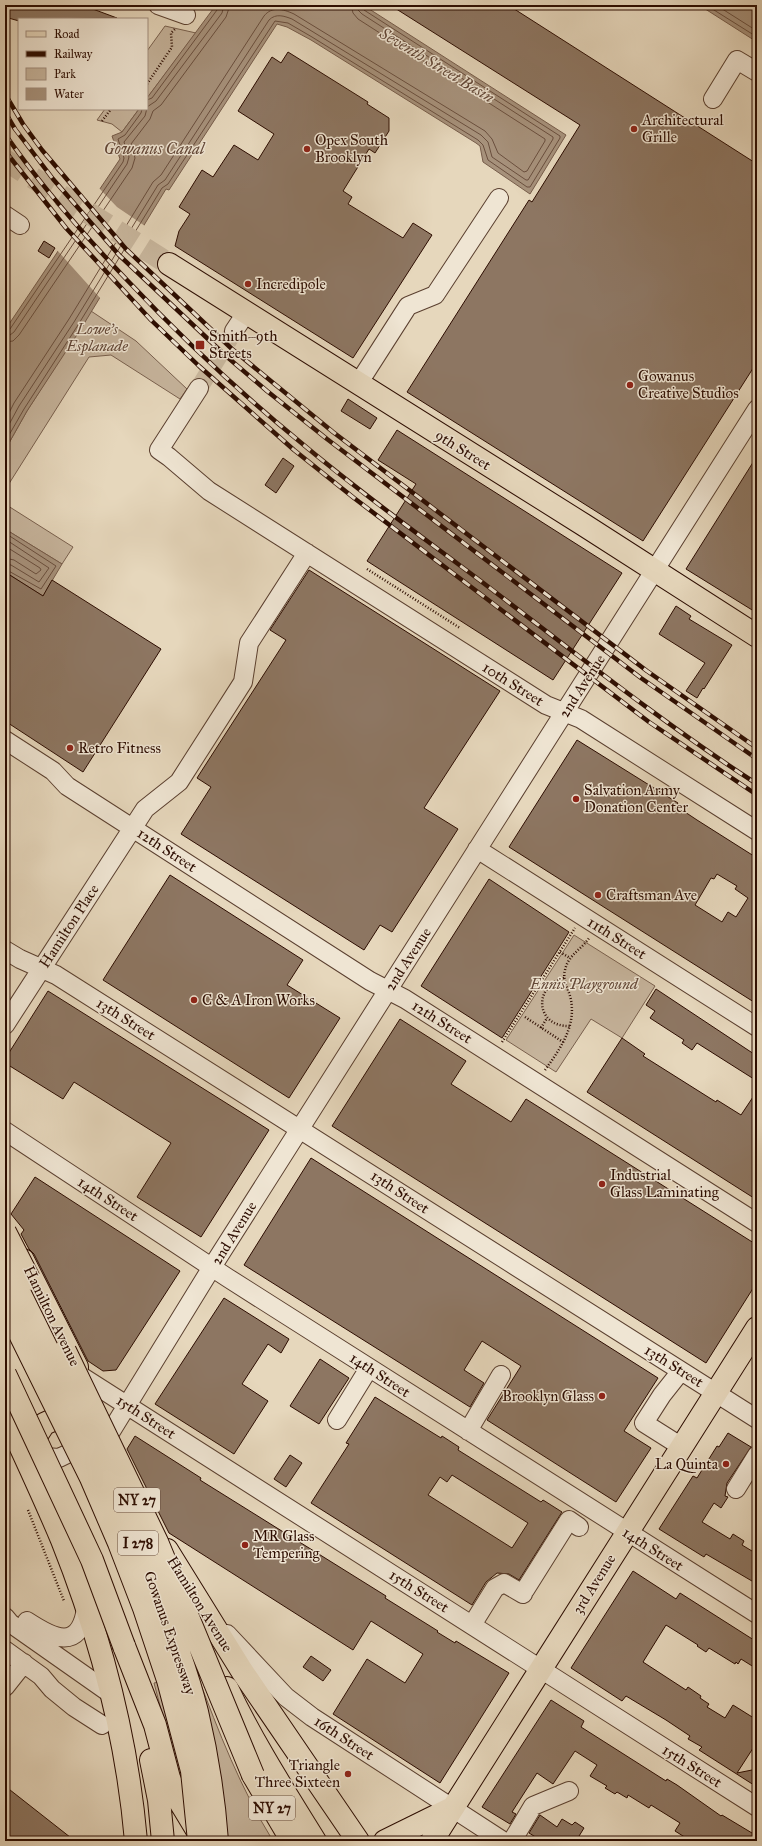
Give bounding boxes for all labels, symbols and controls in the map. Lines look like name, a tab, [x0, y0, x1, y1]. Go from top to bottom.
legend	[18, 18, 148, 110]
water label: Seventh Street Basin	[375, 23, 498, 107]
text: Road	[54, 27, 80, 41]
text: Railway	[54, 47, 93, 61]
text: Park	[54, 67, 76, 81]
text: Water	[54, 87, 84, 101]
place label: Architectural Grille	[641, 111, 725, 146]
marker: Architectural Grille	[629, 124, 639, 134]
place label: Opex South Brooklyn	[315, 131, 389, 166]
water label: Gowanus Canal	[104, 139, 206, 158]
marker: Opex South Brooklyn	[302, 144, 312, 154]
place label: Incredipole	[256, 275, 326, 293]
marker: Incredipole	[243, 279, 253, 289]
park label: Lowe's Esplanade	[65, 320, 128, 356]
place label: Smith–9th Streets	[209, 327, 278, 362]
marker: Smith–9th Streets	[194, 339, 206, 351]
place label: Gowanus Creative Studios	[638, 367, 739, 402]
marker: Gowanus Creative Studios	[625, 380, 635, 390]
street label: 9th Street	[432, 426, 495, 474]
street label: 2nd Avenue	[555, 651, 609, 721]
street label: 10th Street	[479, 658, 547, 710]
place label: Retro Fitness	[78, 739, 161, 757]
marker: Retro Fitness	[65, 743, 75, 753]
place label: Salvation Army Donation Center	[584, 781, 688, 816]
marker: Salvation Army Donation Center	[571, 794, 581, 804]
street label: 12th Street	[134, 824, 201, 876]
street label: Hamilton Place	[35, 881, 103, 971]
place label: Craftsman Ave	[606, 886, 697, 904]
marker: Craftsman Ave	[593, 890, 603, 900]
street label: 11th Street	[584, 913, 650, 963]
street label: 2nd Avenue	[381, 924, 435, 994]
park label: Ennis Playground	[529, 975, 639, 993]
place label: C & A Iron Works	[202, 991, 315, 1009]
street label: 13th Street	[93, 994, 159, 1044]
marker: C & A Iron Works	[189, 995, 199, 1005]
street label: 12th Street	[409, 996, 476, 1048]
street label: 13th Street	[367, 1166, 433, 1218]
place label: Industrial Glass Laminating	[610, 1166, 720, 1201]
street label: 14th Street	[74, 1173, 142, 1226]
marker: Industrial Glass Laminating	[597, 1179, 607, 1189]
street label: 2nd Avenue	[207, 1198, 261, 1268]
street label: Hamilton Avenue	[20, 1263, 84, 1369]
street label: 13th Street	[641, 1341, 707, 1391]
street label: 14th Street	[346, 1349, 414, 1402]
place label: Brooklyn Glass	[502, 1387, 594, 1405]
street label: 15th Street	[113, 1391, 180, 1443]
marker: Brooklyn Glass	[597, 1391, 607, 1401]
place label: La Quinta	[655, 1455, 719, 1473]
marker: La Quinta	[721, 1459, 731, 1469]
road number: NY 27	[114, 1488, 160, 1512]
street label: 14th Street	[619, 1523, 687, 1575]
place label: MR Glass Tempering	[253, 1527, 321, 1562]
road number: I 278	[118, 1531, 158, 1555]
marker: MR Glass Tempering	[240, 1540, 250, 1550]
street label: 3rd Avenue	[569, 1551, 619, 1617]
street label: Hamilton Avenue	[163, 1553, 237, 1655]
street label: 15th Street	[386, 1566, 453, 1617]
street label: Gowanus Expressway	[140, 1569, 200, 1698]
street label: 16th Street	[311, 1712, 378, 1764]
street label: 15th Street	[659, 1741, 726, 1792]
place label: Triangle Three Sixteen	[255, 1756, 340, 1791]
marker: Triangle Three Sixteen	[343, 1769, 353, 1779]
road number: NY 27	[249, 1796, 295, 1820]

